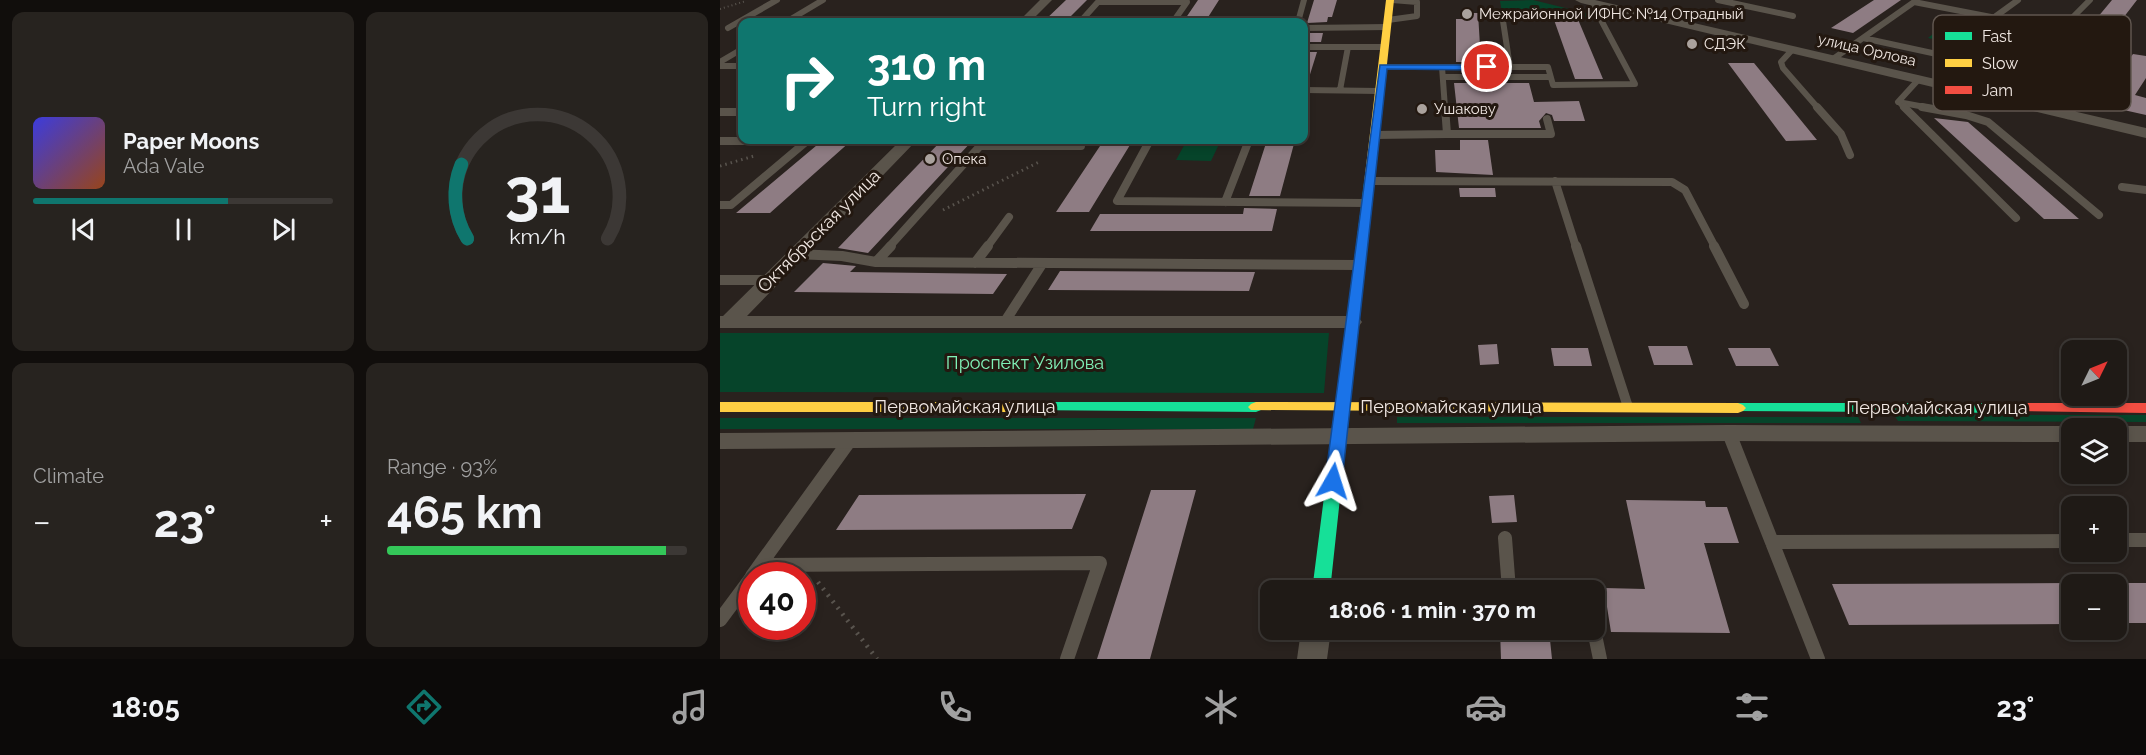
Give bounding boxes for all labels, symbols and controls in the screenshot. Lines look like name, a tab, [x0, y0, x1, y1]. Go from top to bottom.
place label: Межрайонной ИФНС №14 Отрадный	[1479, 5, 1744, 23]
marker: Межрайонной ИФНС №14 Отрадный	[1460, 7, 1474, 21]
legend	[1933, 15, 2131, 111]
text: Fast	[1982, 27, 2013, 46]
street label: улица Орлова	[1816, 30, 1918, 70]
place label: СДЭК	[1704, 35, 1746, 53]
marker: СДЭК	[1685, 37, 1699, 51]
text: 310 m	[867, 41, 986, 90]
pin	[1461, 41, 1512, 92]
icon: right	[768, 42, 846, 120]
icon: arrive	[1470, 50, 1503, 83]
text: Slow	[1982, 54, 2018, 73]
text: Jam	[1982, 81, 2013, 100]
text: Turn right	[867, 91, 986, 122]
place label: Ушакову	[1434, 100, 1496, 118]
marker: Ушакову	[1415, 102, 1429, 116]
text: Paper Moons	[123, 128, 259, 154]
place label: Опека	[942, 150, 986, 168]
marker: Опека	[923, 152, 937, 166]
text: Ada Vale	[123, 154, 205, 178]
text: 31	[504, 154, 570, 228]
street label: Октябрьская улица	[753, 165, 884, 296]
icon: previous	[67, 213, 100, 246]
icon: pause	[167, 213, 200, 246]
icon: next	[267, 213, 300, 246]
text: km/h	[509, 224, 565, 249]
north arrow	[2061, 340, 2127, 406]
map controls	[2061, 340, 2127, 640]
park label: Проспект Узилова	[946, 352, 1104, 373]
street label: Первомайская улица	[874, 396, 1056, 417]
street label: Первомайская улица	[1360, 396, 1542, 417]
street label: Первомайская улица	[1846, 397, 2028, 418]
button: layers	[2061, 418, 2127, 484]
position arrow	[1301, 449, 1365, 513]
text: Range · 93%	[387, 455, 497, 479]
text: Climate	[33, 464, 104, 488]
text: 465 km	[387, 486, 543, 539]
text: 23°	[154, 495, 216, 548]
button: +	[2061, 496, 2127, 562]
text: −	[33, 502, 51, 541]
text: +	[319, 502, 333, 541]
speed limit sign: 40	[738, 562, 816, 640]
button: −	[2061, 574, 2127, 640]
text: 18:06 · 1 min · 370 m	[1329, 597, 1536, 623]
icon: directions	[403, 686, 445, 728]
icon: music	[669, 686, 711, 728]
icon: phone	[934, 686, 976, 728]
icon: climate	[1200, 686, 1242, 728]
icon: car	[1465, 686, 1507, 728]
icon: filters	[1731, 686, 1773, 728]
text: 18:05	[112, 692, 180, 723]
text: 23°	[1997, 692, 2034, 723]

